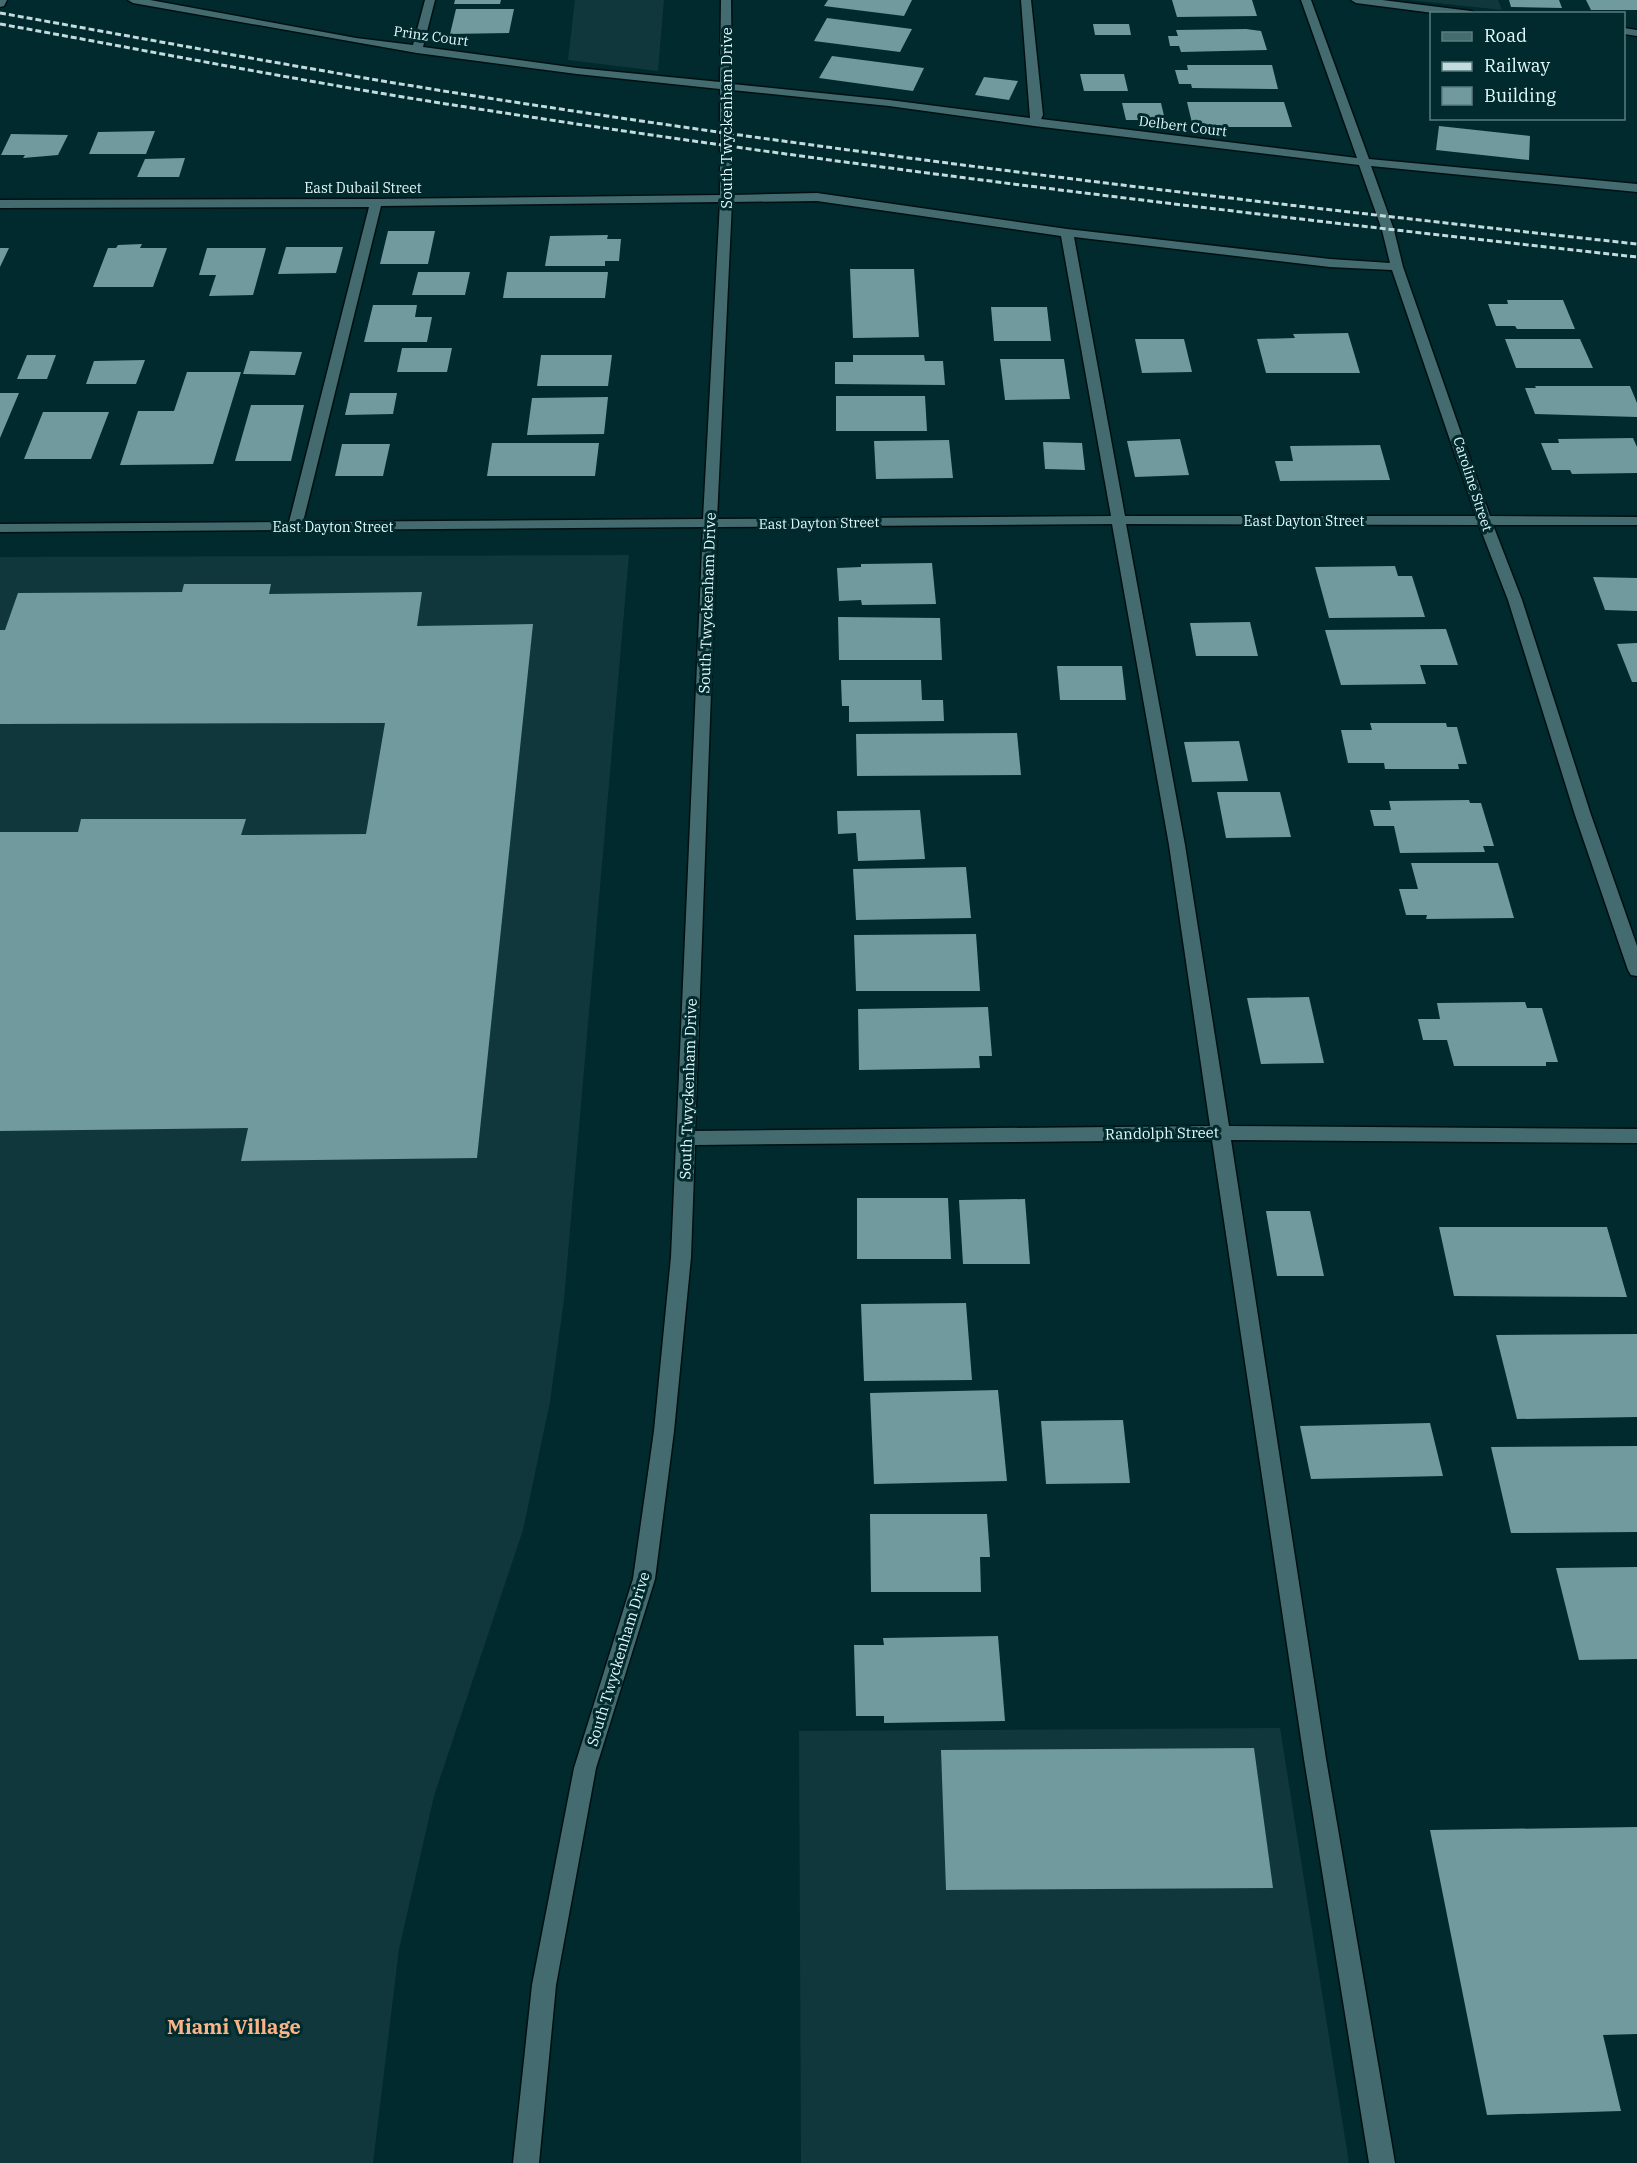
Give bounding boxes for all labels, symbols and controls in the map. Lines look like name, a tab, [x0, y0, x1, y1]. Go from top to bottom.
legend	[1430, 12, 1625, 120]
street label: Prinz Court	[392, 22, 470, 50]
text: Road	[1484, 24, 1527, 47]
street label: South Twyckenham Drive	[717, 27, 736, 209]
text: Railway	[1484, 54, 1550, 77]
text: Building	[1484, 84, 1556, 107]
street label: Delbert Court	[1138, 112, 1228, 140]
street label: East Dubail Street	[304, 179, 422, 197]
street label: Caroline Street	[1449, 434, 1497, 534]
street label: South Twyckenham Drive	[694, 512, 720, 694]
street label: East Dayton Street	[1244, 512, 1364, 530]
street label: East Dayton Street	[758, 513, 880, 533]
street label: East Dayton Street	[273, 518, 393, 536]
street label: South Twyckenham Drive	[675, 998, 701, 1180]
street label: Randolph Street	[1105, 1123, 1219, 1143]
street label: South Twyckenham Drive	[582, 1569, 654, 1749]
district label: Miami Village	[167, 2013, 301, 2040]

